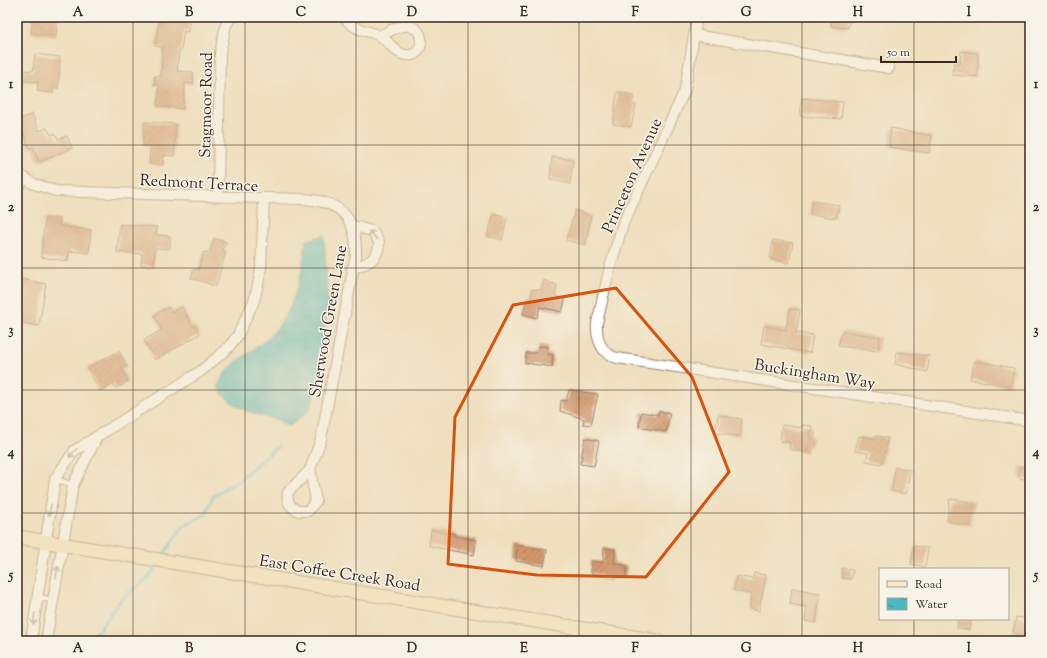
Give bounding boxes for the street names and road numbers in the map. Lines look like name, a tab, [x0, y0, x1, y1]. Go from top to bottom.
street label: Stagmoor Road	[195, 52, 220, 158]
street label: Princeton Avenue	[598, 115, 669, 237]
street label: Redmont Terrace	[139, 170, 259, 199]
street label: Sherwood Green Lane	[305, 243, 354, 399]
street label: Buckingham Way	[752, 355, 877, 396]
street label: East Coffee Creek Road	[257, 550, 422, 599]

